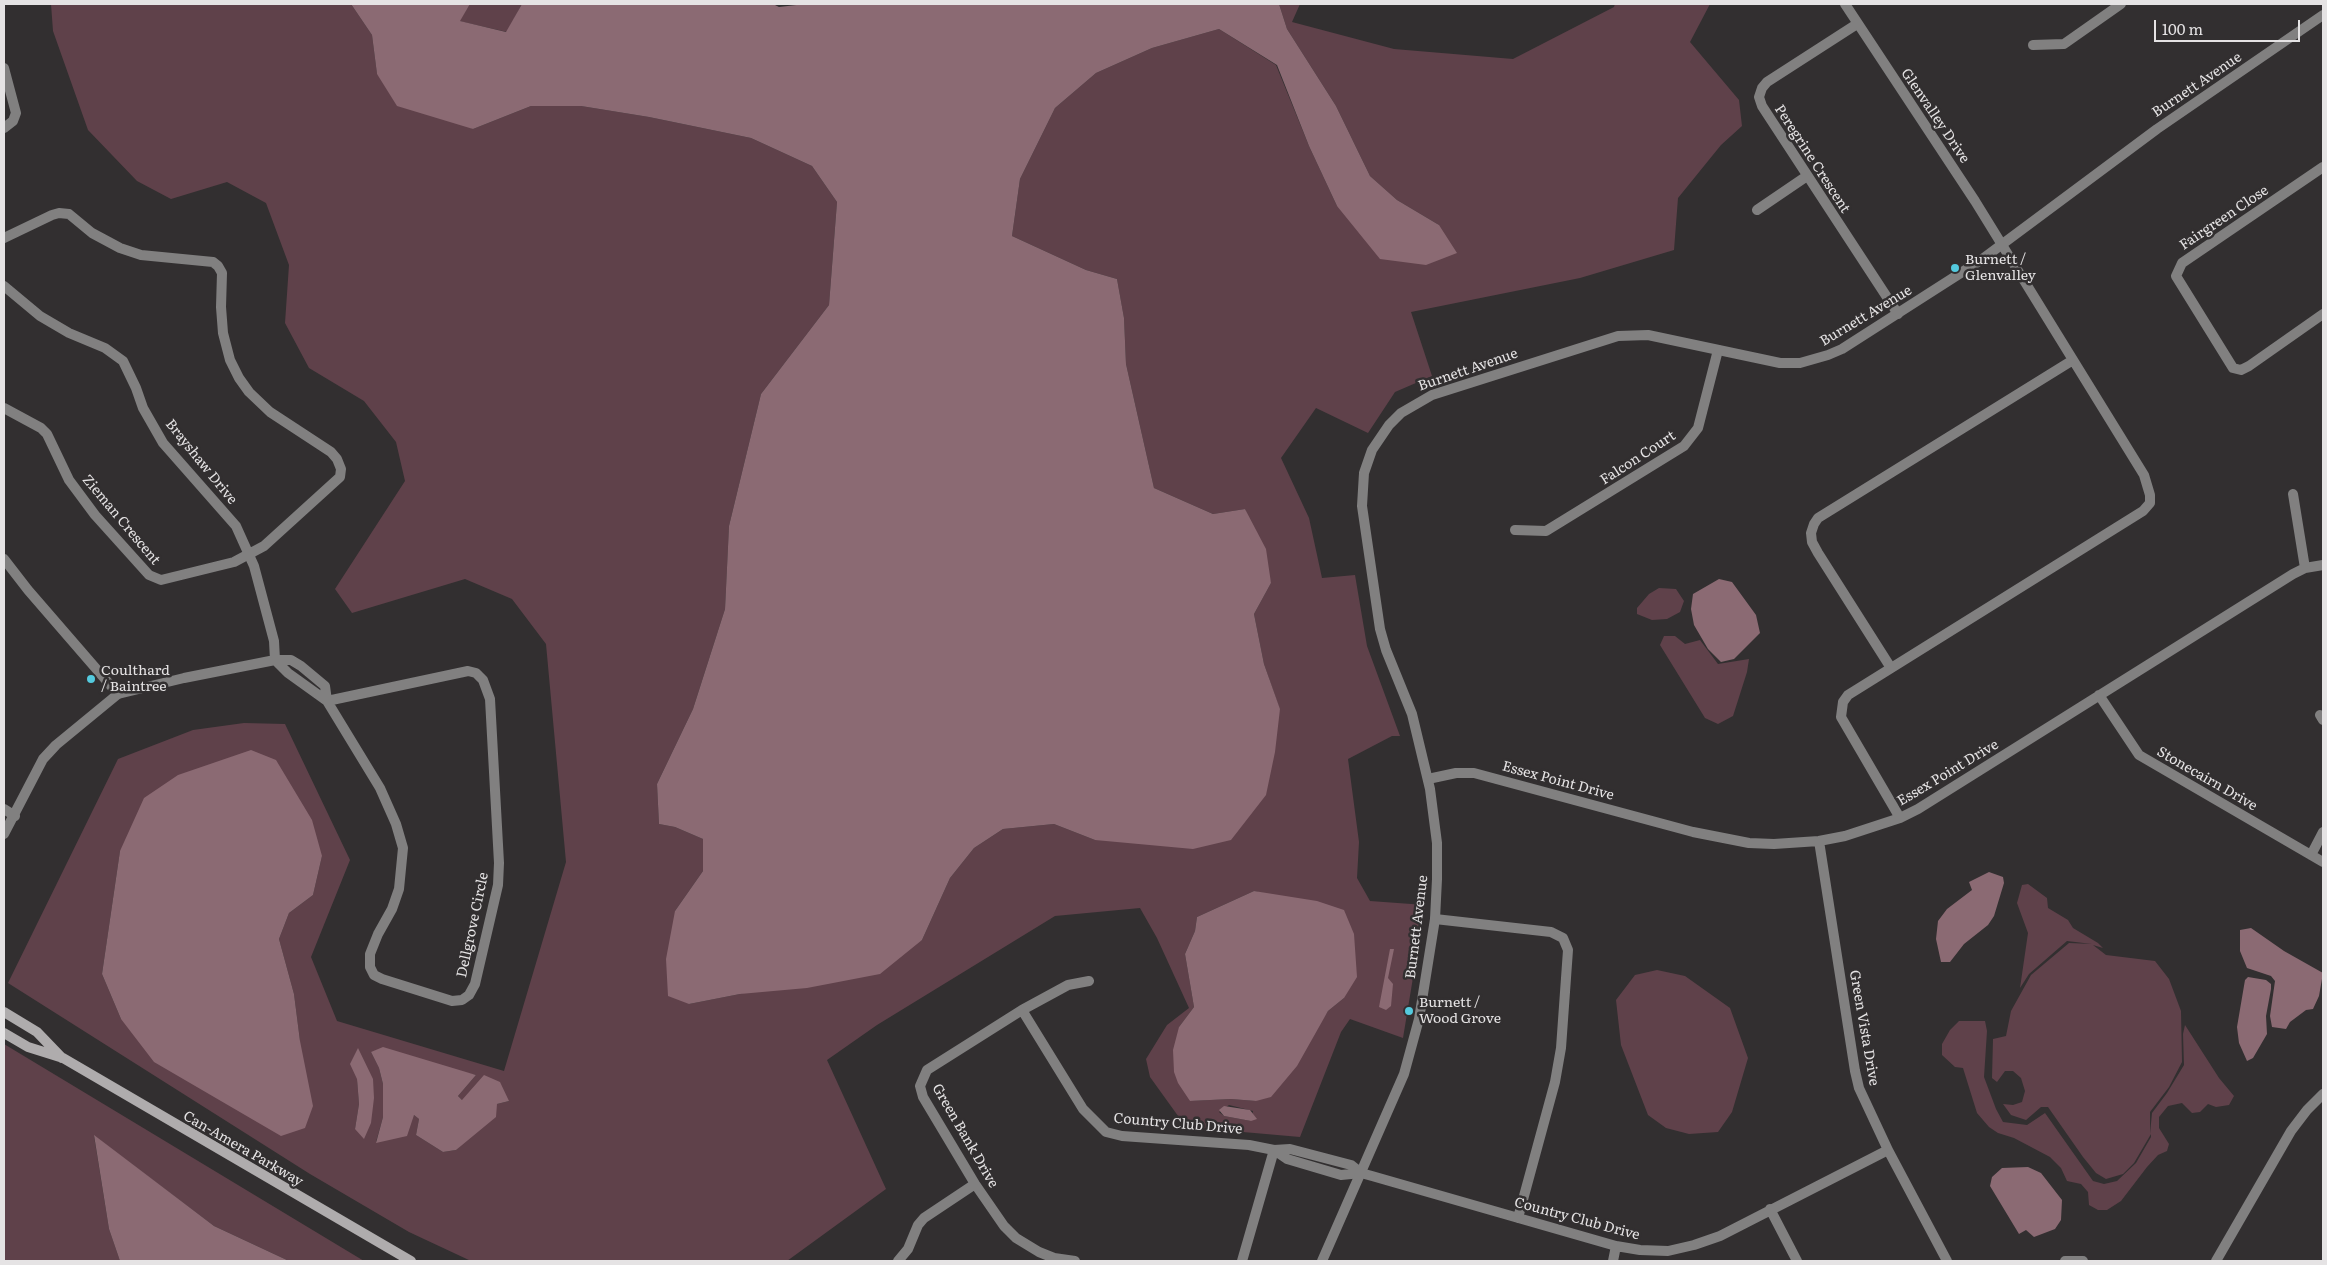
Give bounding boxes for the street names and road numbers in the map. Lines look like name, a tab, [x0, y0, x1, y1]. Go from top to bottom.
street label: Burnett Avenue	[2149, 49, 2245, 121]
street label: Glenvalley Drive	[1897, 66, 1973, 166]
street label: Peregrine Crescent	[1771, 102, 1853, 216]
street label: Fairgreen Close	[2176, 182, 2272, 254]
street label: Burnett Avenue	[1817, 282, 1915, 350]
street label: Burnett Avenue	[1416, 345, 1520, 395]
street label: Brayshaw Drive	[162, 416, 240, 508]
street label: Falcon Court	[1597, 427, 1679, 489]
street label: Zieman Crescent	[78, 472, 164, 568]
street label: Essex Point Drive	[1894, 736, 2002, 810]
street label: Stonecairn Drive	[2154, 743, 2260, 815]
street label: Essex Point Drive	[1500, 758, 1616, 804]
street label: Dellgrove Circle	[454, 871, 492, 979]
street label: Burnett Avenue	[1402, 874, 1432, 980]
street label: Green Vista Drive	[1846, 969, 1882, 1087]
street label: Green Bank Drive	[928, 1081, 1002, 1191]
street label: Can-Amera Parkway	[180, 1108, 306, 1190]
street label: Country Club Drive	[1113, 1110, 1243, 1138]
street label: Country Club Drive	[1512, 1194, 1642, 1244]

